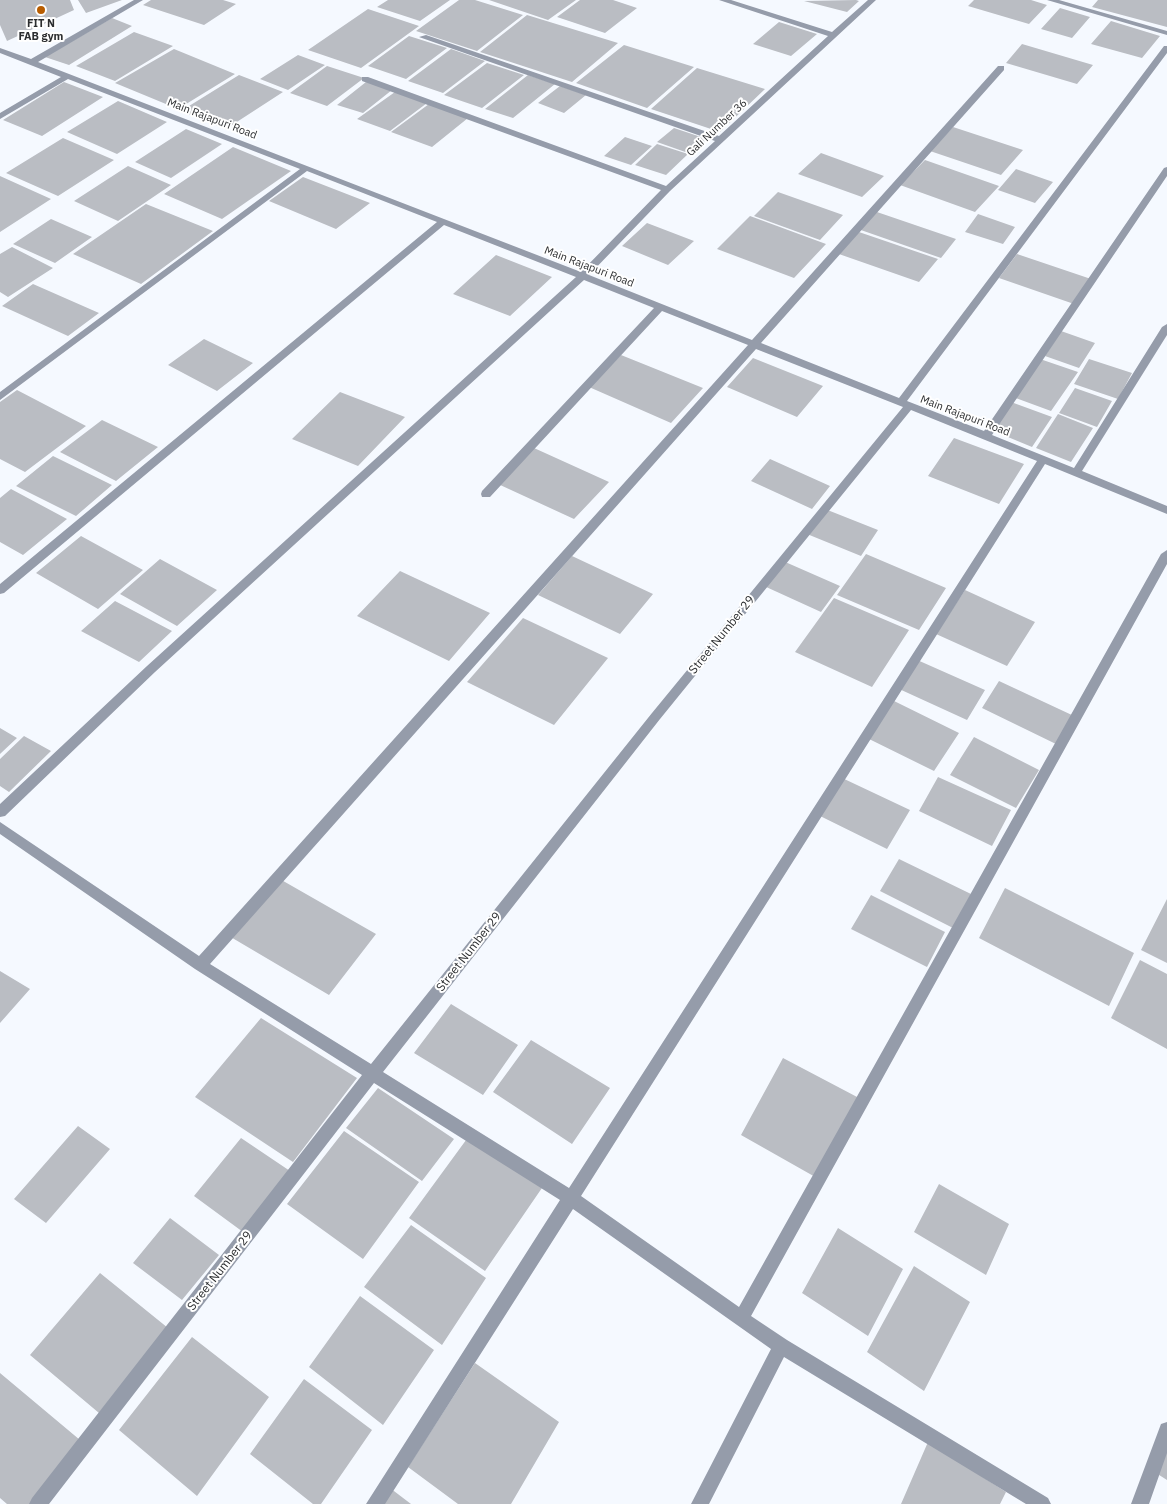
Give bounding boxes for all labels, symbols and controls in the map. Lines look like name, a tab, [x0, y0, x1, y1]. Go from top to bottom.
marker: FIT N FAB gym	[35, 4, 47, 16]
place label: FIT N FAB gym	[19, 17, 63, 43]
street label: Main Rajapuri Road	[165, 96, 259, 142]
street label: Gali Number 36	[684, 97, 750, 159]
street label: Main Rajapuri Road	[542, 244, 636, 290]
street label: Main Rajapuri Road	[918, 393, 1012, 439]
street label: Street Number 29	[686, 593, 758, 677]
street label: Street Number 29	[434, 909, 504, 995]
street label: Street Number 29	[185, 1228, 255, 1314]

